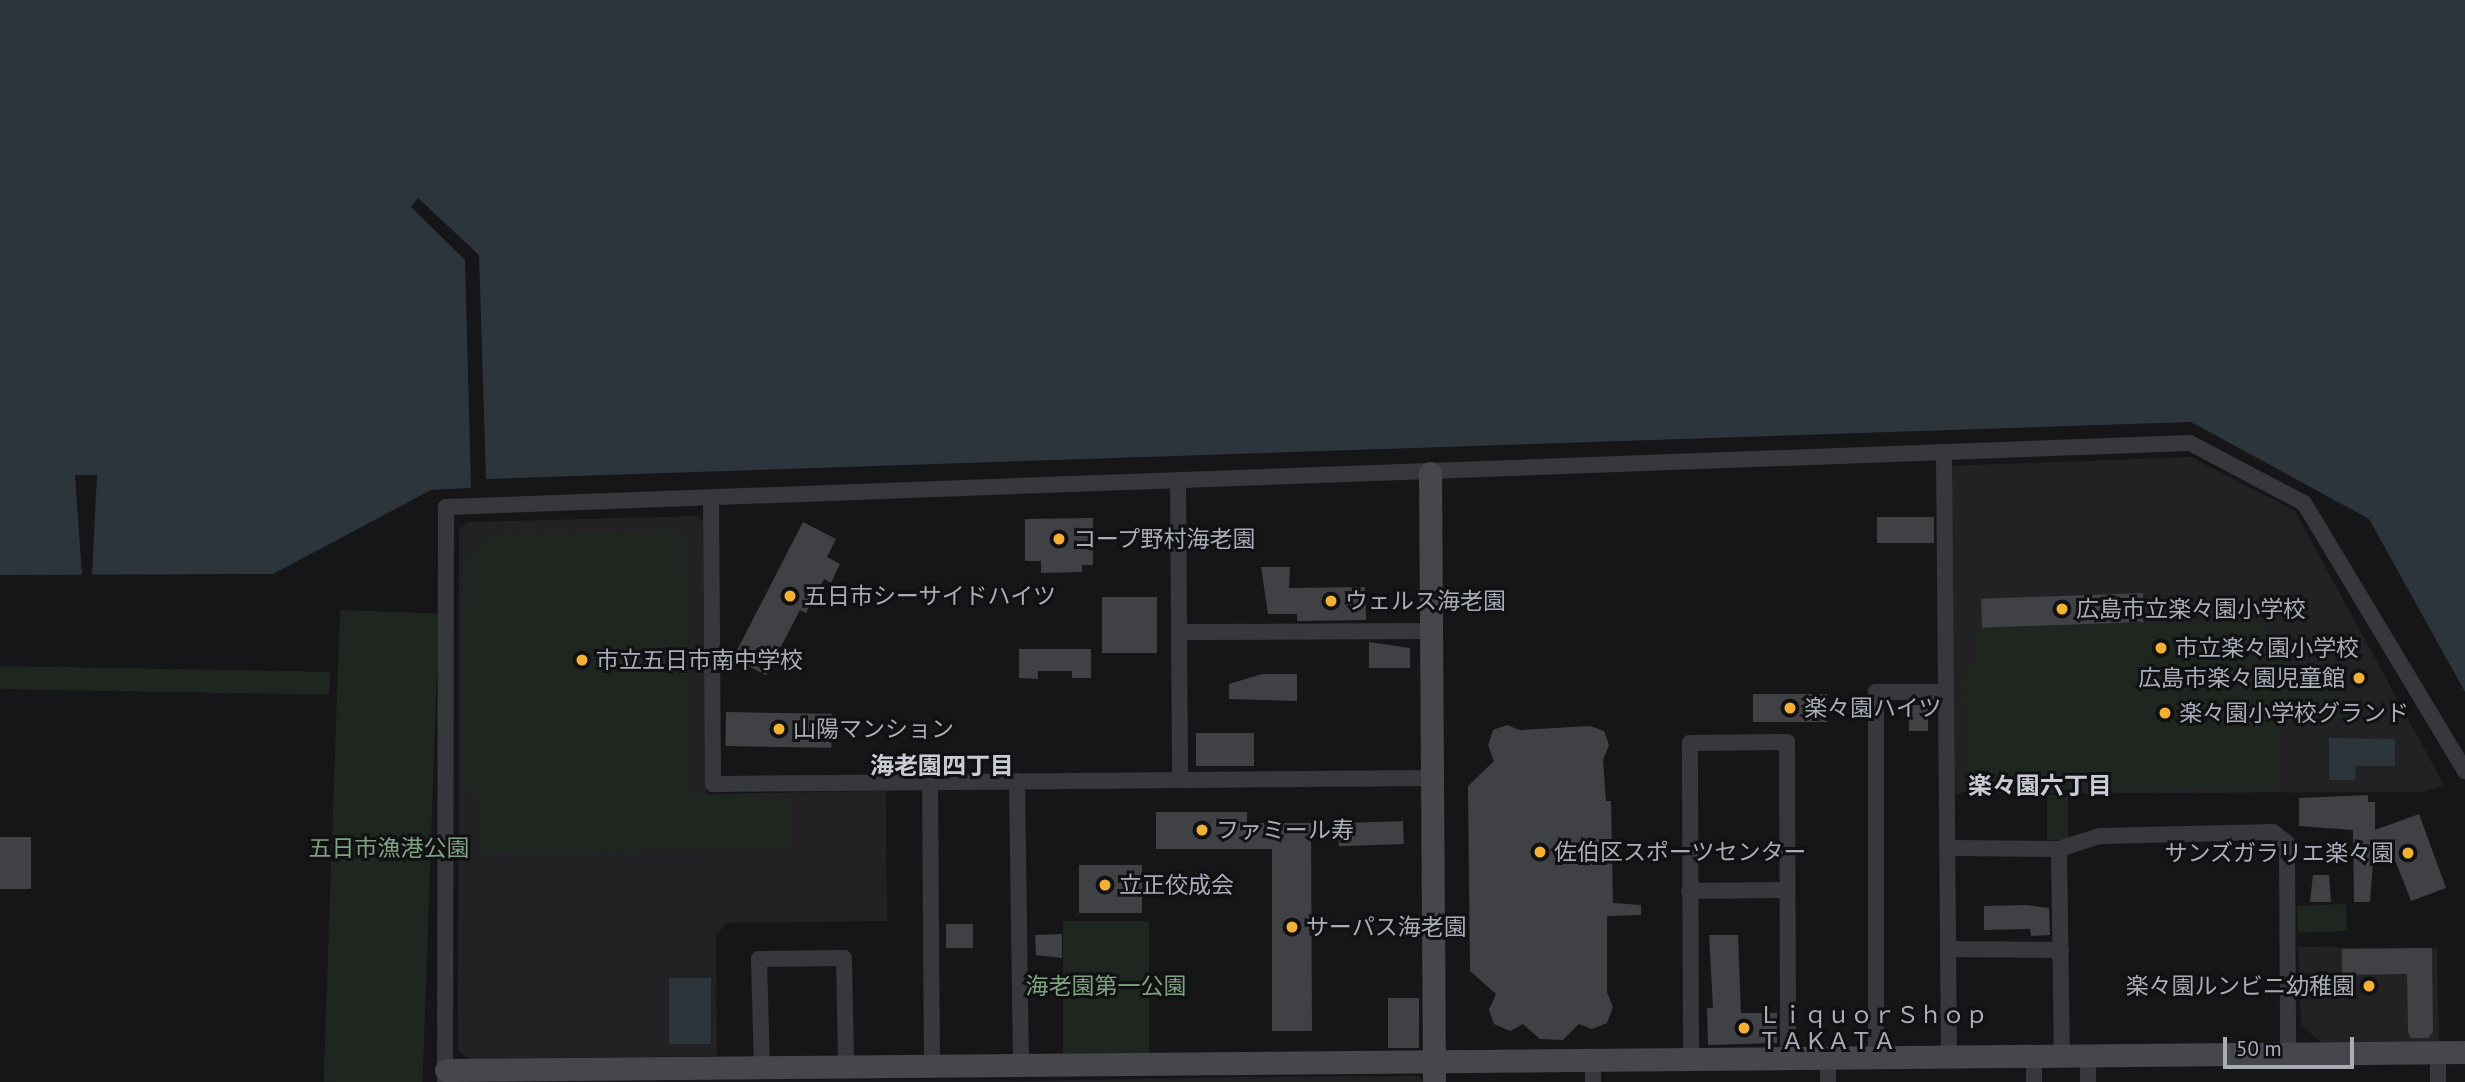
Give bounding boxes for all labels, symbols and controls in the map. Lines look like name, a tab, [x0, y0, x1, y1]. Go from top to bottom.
place label: コープ野村海老園	[1073, 525, 1257, 553]
marker: コープ野村海老園	[1051, 531, 1067, 547]
place label: 五日市シーサイドハイツ	[804, 582, 1057, 610]
place label: ウェルス海老園	[1345, 587, 1506, 615]
marker: 五日市シーサイドハイツ	[782, 588, 798, 604]
marker: ウェルス海老園	[1323, 593, 1339, 609]
place label: 広島市立楽々園小学校	[2076, 595, 2306, 623]
marker: 広島市立楽々園小学校	[2054, 601, 2070, 617]
place label: 市立楽々園小学校	[2175, 634, 2359, 662]
marker: 市立楽々園小学校	[2153, 640, 2169, 656]
place label: 市立五日市南中学校	[596, 646, 803, 674]
marker: 市立五日市南中学校	[574, 652, 590, 668]
place label: 広島市楽々園児童館	[2138, 664, 2345, 692]
marker: 広島市楽々園児童館	[2351, 670, 2367, 686]
place label: 楽々園ハイツ	[1804, 694, 1942, 722]
place label: 楽々園小学校グランド	[2179, 699, 2409, 727]
marker: 楽々園ハイツ	[1782, 700, 1798, 716]
marker: 楽々園小学校グランド	[2157, 705, 2173, 721]
place label: 山陽マンション	[793, 715, 954, 743]
marker: 山陽マンション	[771, 721, 787, 737]
district label: 海老園四丁目	[870, 752, 1014, 780]
district label: 楽々園六丁目	[1968, 772, 2112, 800]
place label: ファミール寿	[1216, 816, 1354, 844]
marker: ファミール寿	[1194, 822, 1210, 838]
park label: 五日市漁港公園	[309, 834, 469, 862]
place label: 佐伯区スポーツセンター	[1554, 838, 1807, 866]
place label: サンズガラリエ楽々園	[2164, 839, 2394, 867]
marker: 佐伯区スポーツセンター	[1532, 844, 1548, 860]
marker: サンズガラリエ楽々園	[2400, 845, 2416, 861]
place label: 立正佼成会	[1119, 871, 1234, 899]
marker: 立正佼成会	[1097, 877, 1113, 893]
place label: サーパス海老園	[1306, 913, 1467, 941]
marker: サーパス海老園	[1284, 919, 1300, 935]
park label: 海老園第一公園	[1026, 972, 1186, 1000]
place label: 楽々園ルンビニ幼稚園	[2125, 972, 2355, 1000]
marker: 楽々園ルンビニ幼稚園	[2361, 978, 2377, 994]
place label: ＬｉｑｕｏｒＳｈｏｐ ＴＡＫＡＴＡ	[1758, 1001, 1988, 1055]
marker: ＬｉｑｕｏｒＳｈｏｐ ＴＡＫＡＴＡ	[1736, 1020, 1752, 1036]
scale bar	[2227, 1023, 2358, 1066]
text: 50 m	[2236, 1035, 2282, 1062]

